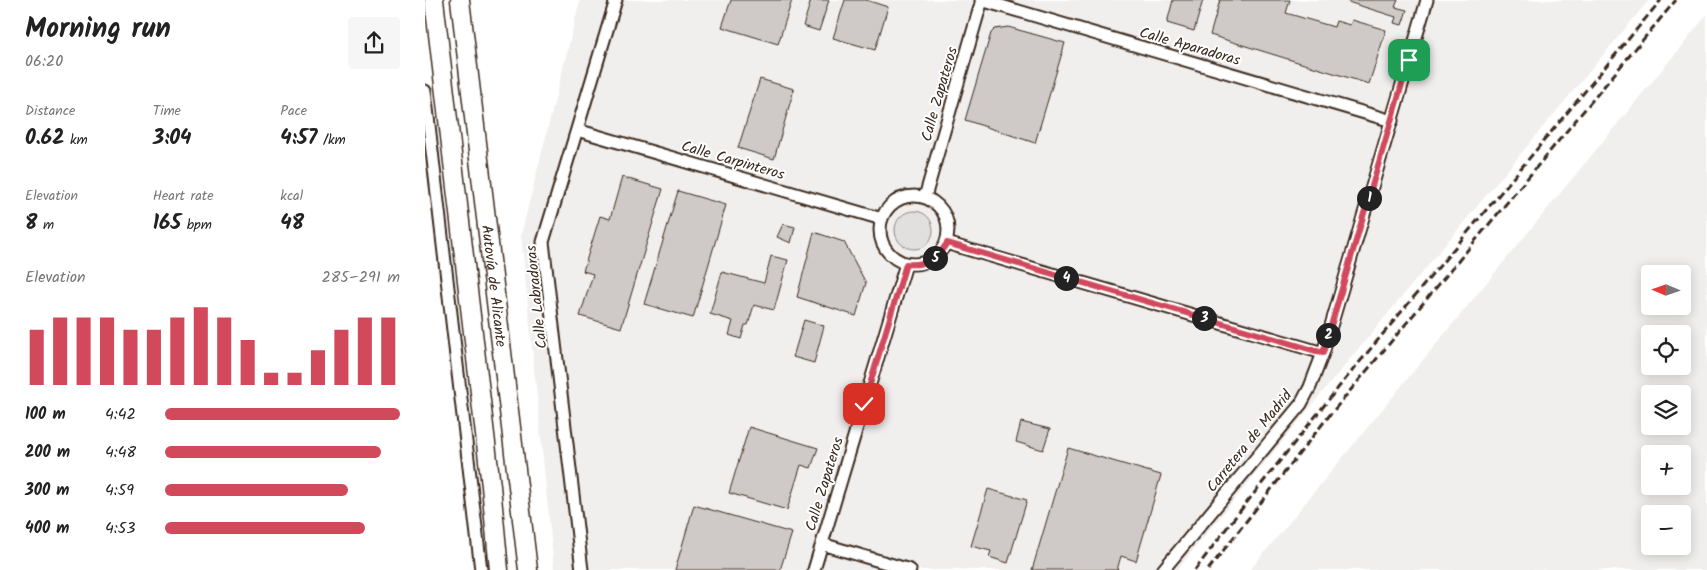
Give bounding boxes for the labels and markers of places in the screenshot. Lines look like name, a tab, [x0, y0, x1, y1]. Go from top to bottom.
pin	[1388, 39, 1430, 81]
pin: 1	[1357, 186, 1381, 210]
pin: 5	[923, 246, 947, 270]
pin: 4	[1053, 266, 1079, 290]
pin: 3	[1191, 306, 1217, 330]
pin: 2	[1315, 322, 1341, 348]
pin	[843, 383, 885, 425]

